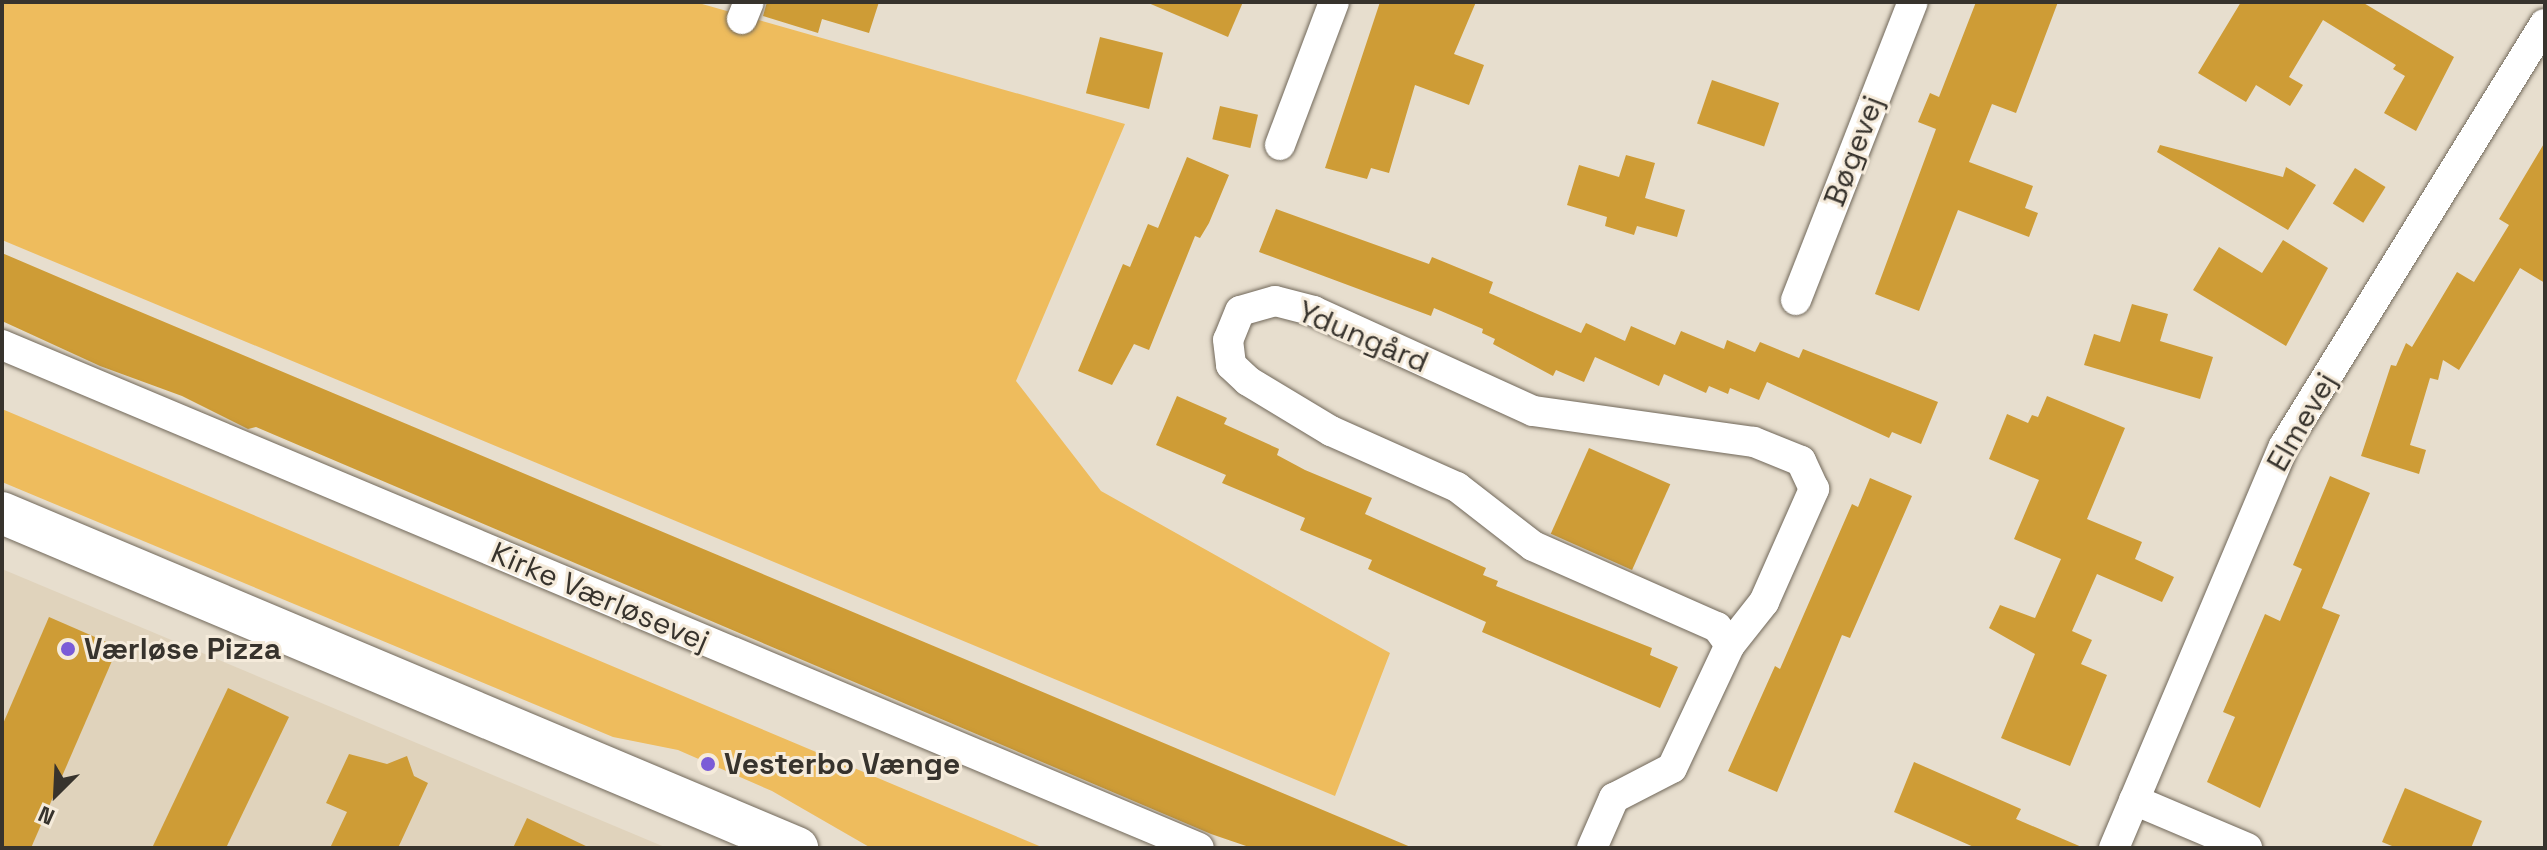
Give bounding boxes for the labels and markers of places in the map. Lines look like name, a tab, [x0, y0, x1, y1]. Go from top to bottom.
place label: Værløse Pizza	[84, 631, 281, 667]
marker: Værløse Pizza	[59, 640, 77, 658]
place label: Vesterbo Vænge	[724, 746, 961, 782]
marker: Vesterbo Vænge	[699, 755, 717, 773]

